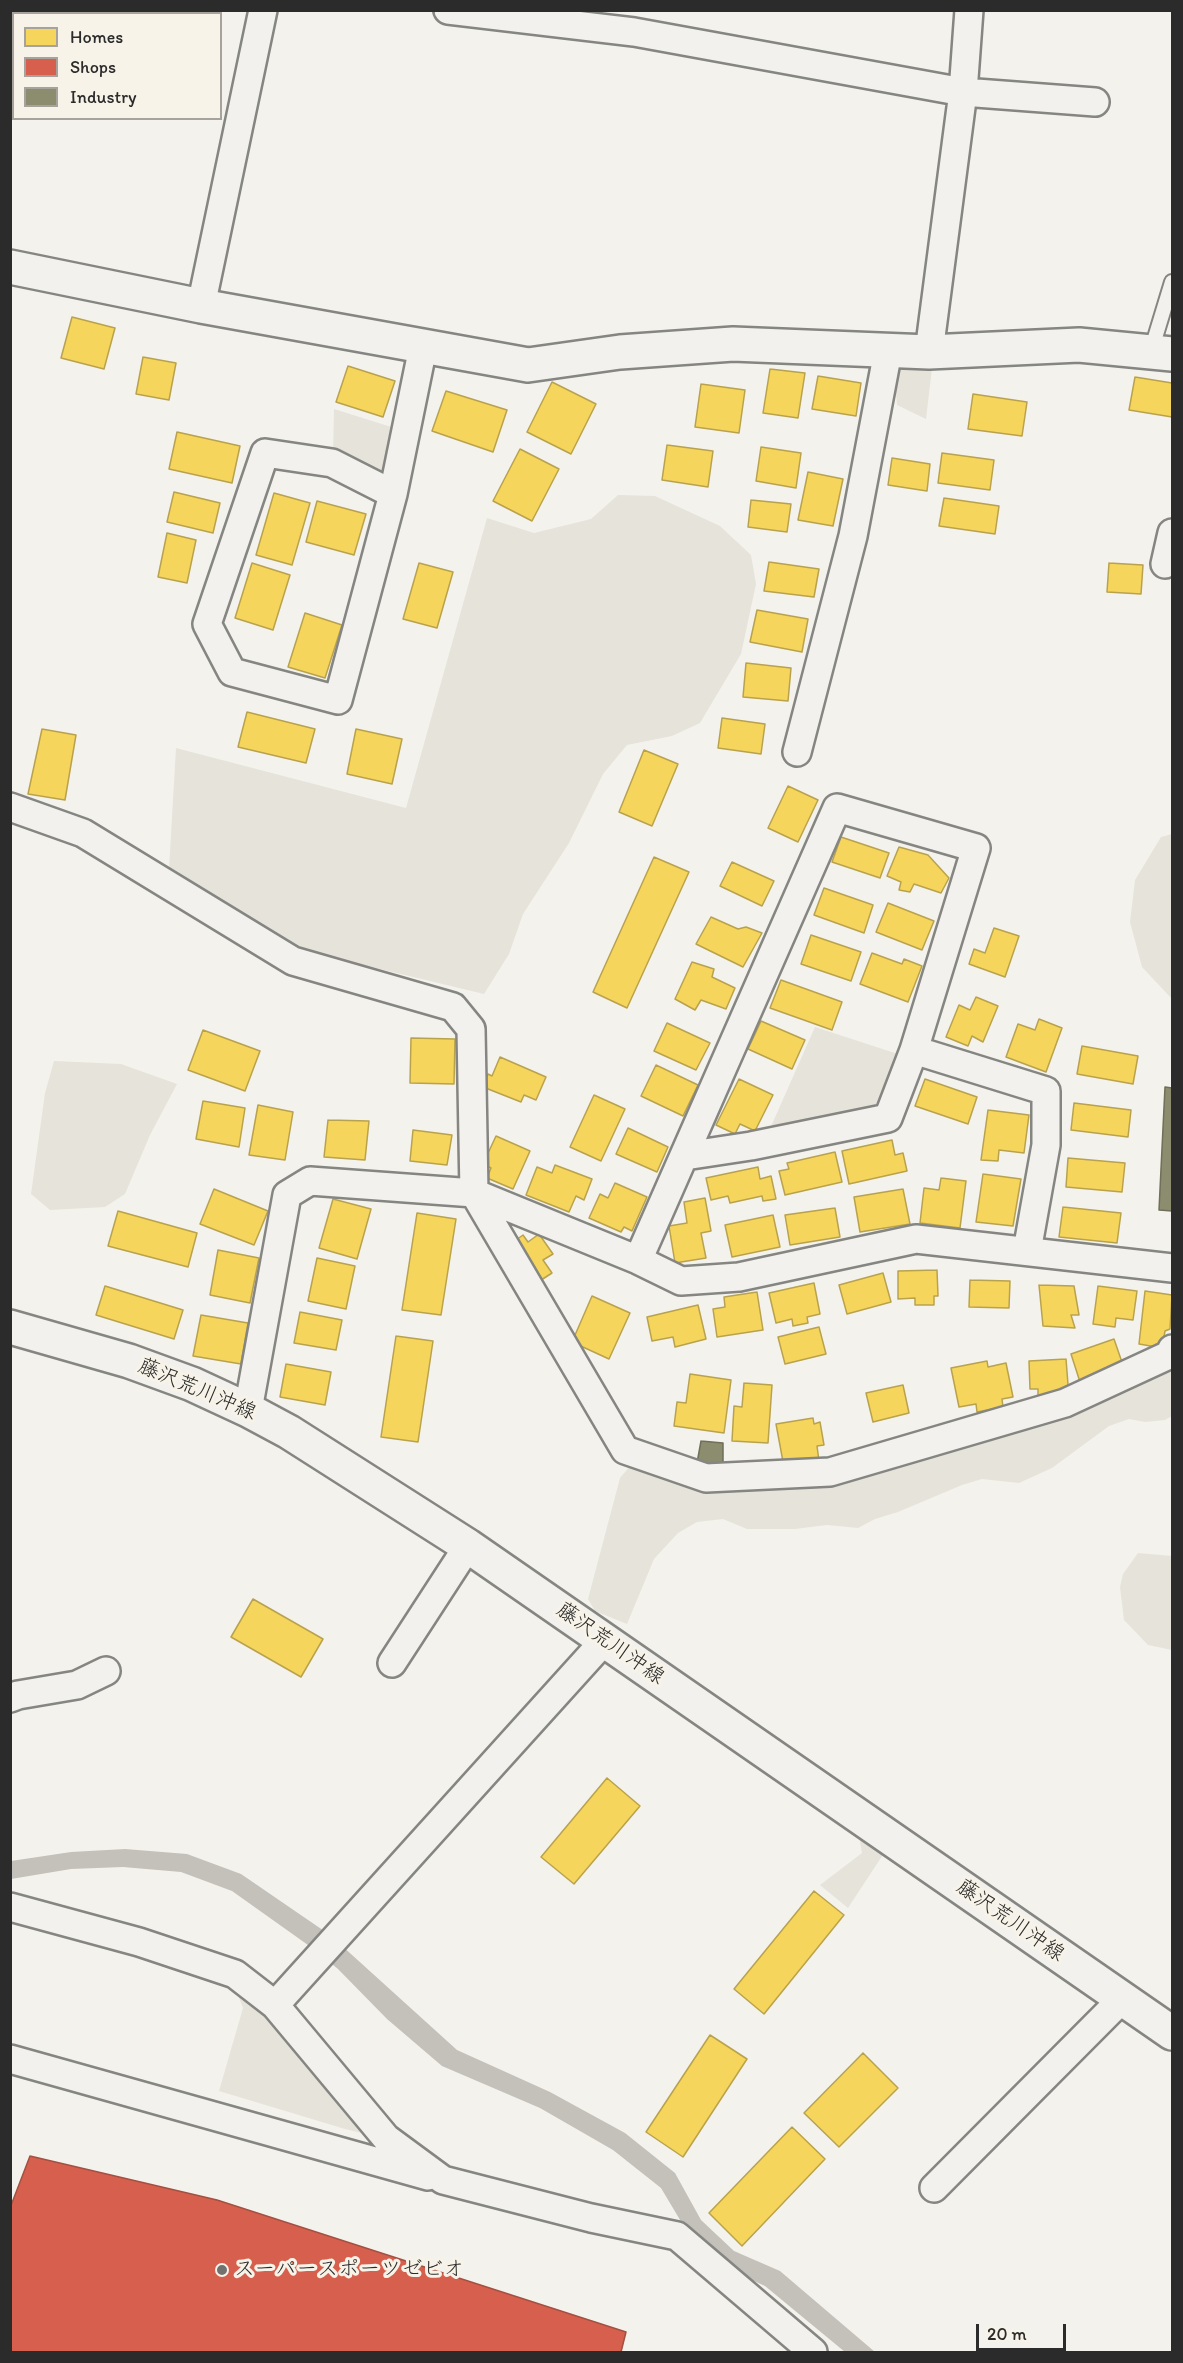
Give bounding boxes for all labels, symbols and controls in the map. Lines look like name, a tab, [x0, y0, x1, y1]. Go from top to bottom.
legend	[12, 12, 222, 120]
text: Homes	[70, 26, 123, 48]
text: Shops	[70, 56, 116, 78]
text: Industry	[70, 86, 137, 108]
street label: 藤沢荒川沖線	[134, 1354, 260, 1426]
street label: 藤沢荒川沖線	[551, 1598, 669, 1690]
street label: 藤沢荒川沖線	[951, 1875, 1069, 1967]
place label: スーパースポーツゼビオ	[234, 2257, 464, 2283]
marker: スーパースポーツゼビオ	[215, 2263, 229, 2277]
scale bar	[979, 2312, 1069, 2350]
text: 20 m	[987, 2323, 1027, 2345]

